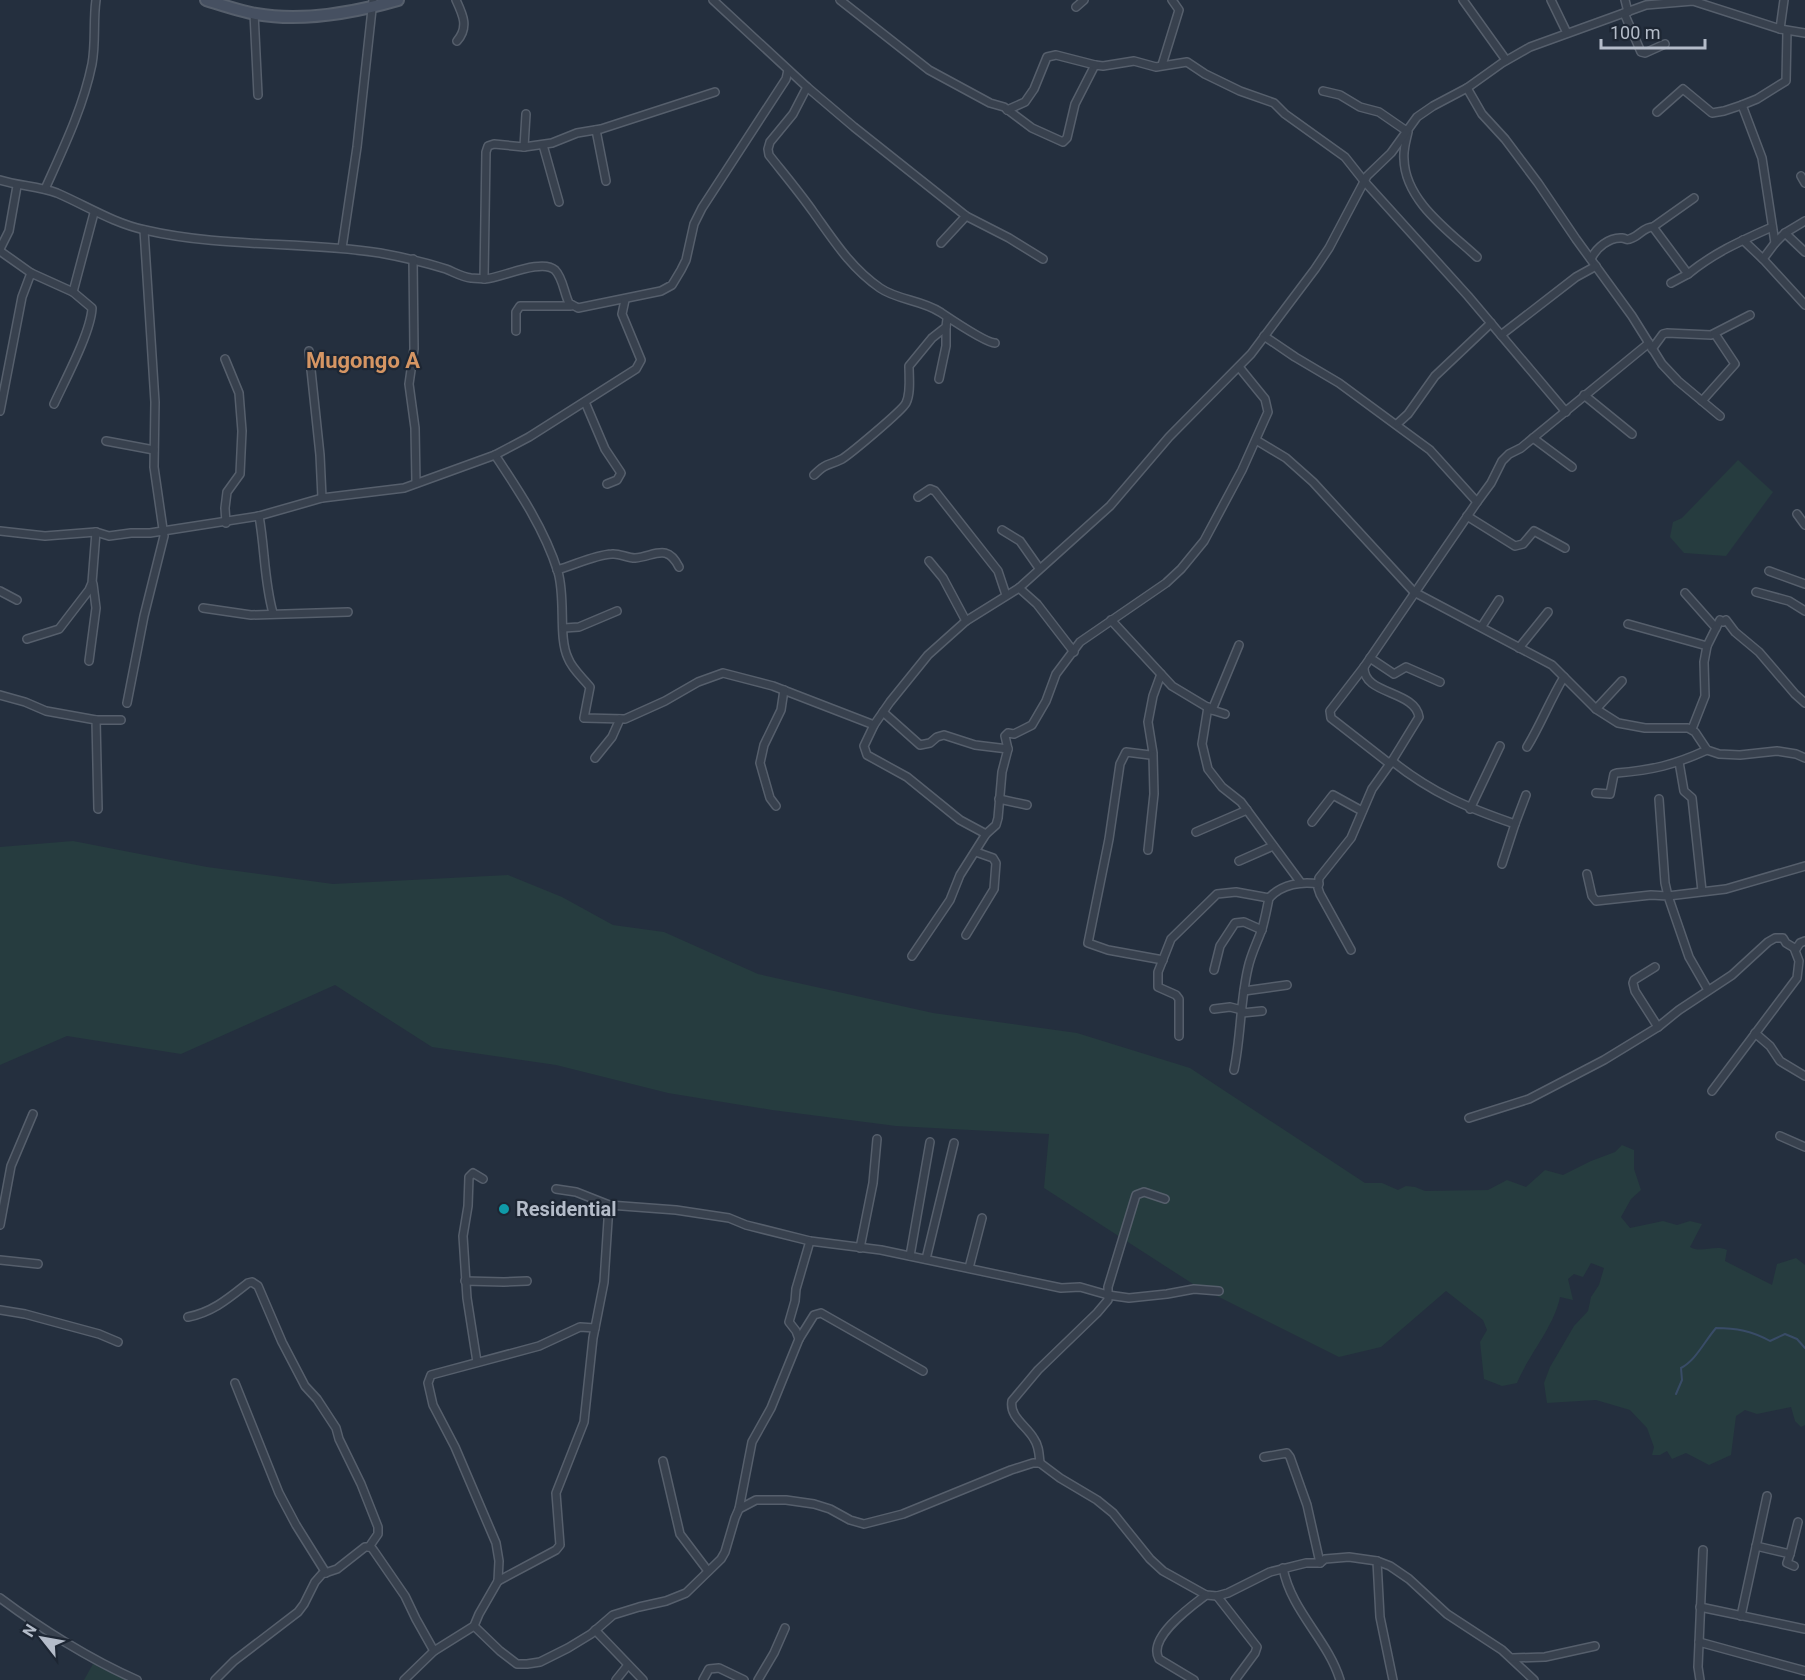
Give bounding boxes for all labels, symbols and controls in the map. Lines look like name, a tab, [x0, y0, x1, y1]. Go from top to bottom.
scale bar	[1601, 12, 1704, 50]
text: 100 m	[1610, 22, 1661, 43]
district label: Mugongo A	[306, 348, 420, 373]
place label: Residential	[516, 1197, 617, 1221]
marker: Residential	[497, 1202, 511, 1216]
north arrow	[12, 1608, 72, 1668]
text: N	[19, 1621, 41, 1640]

